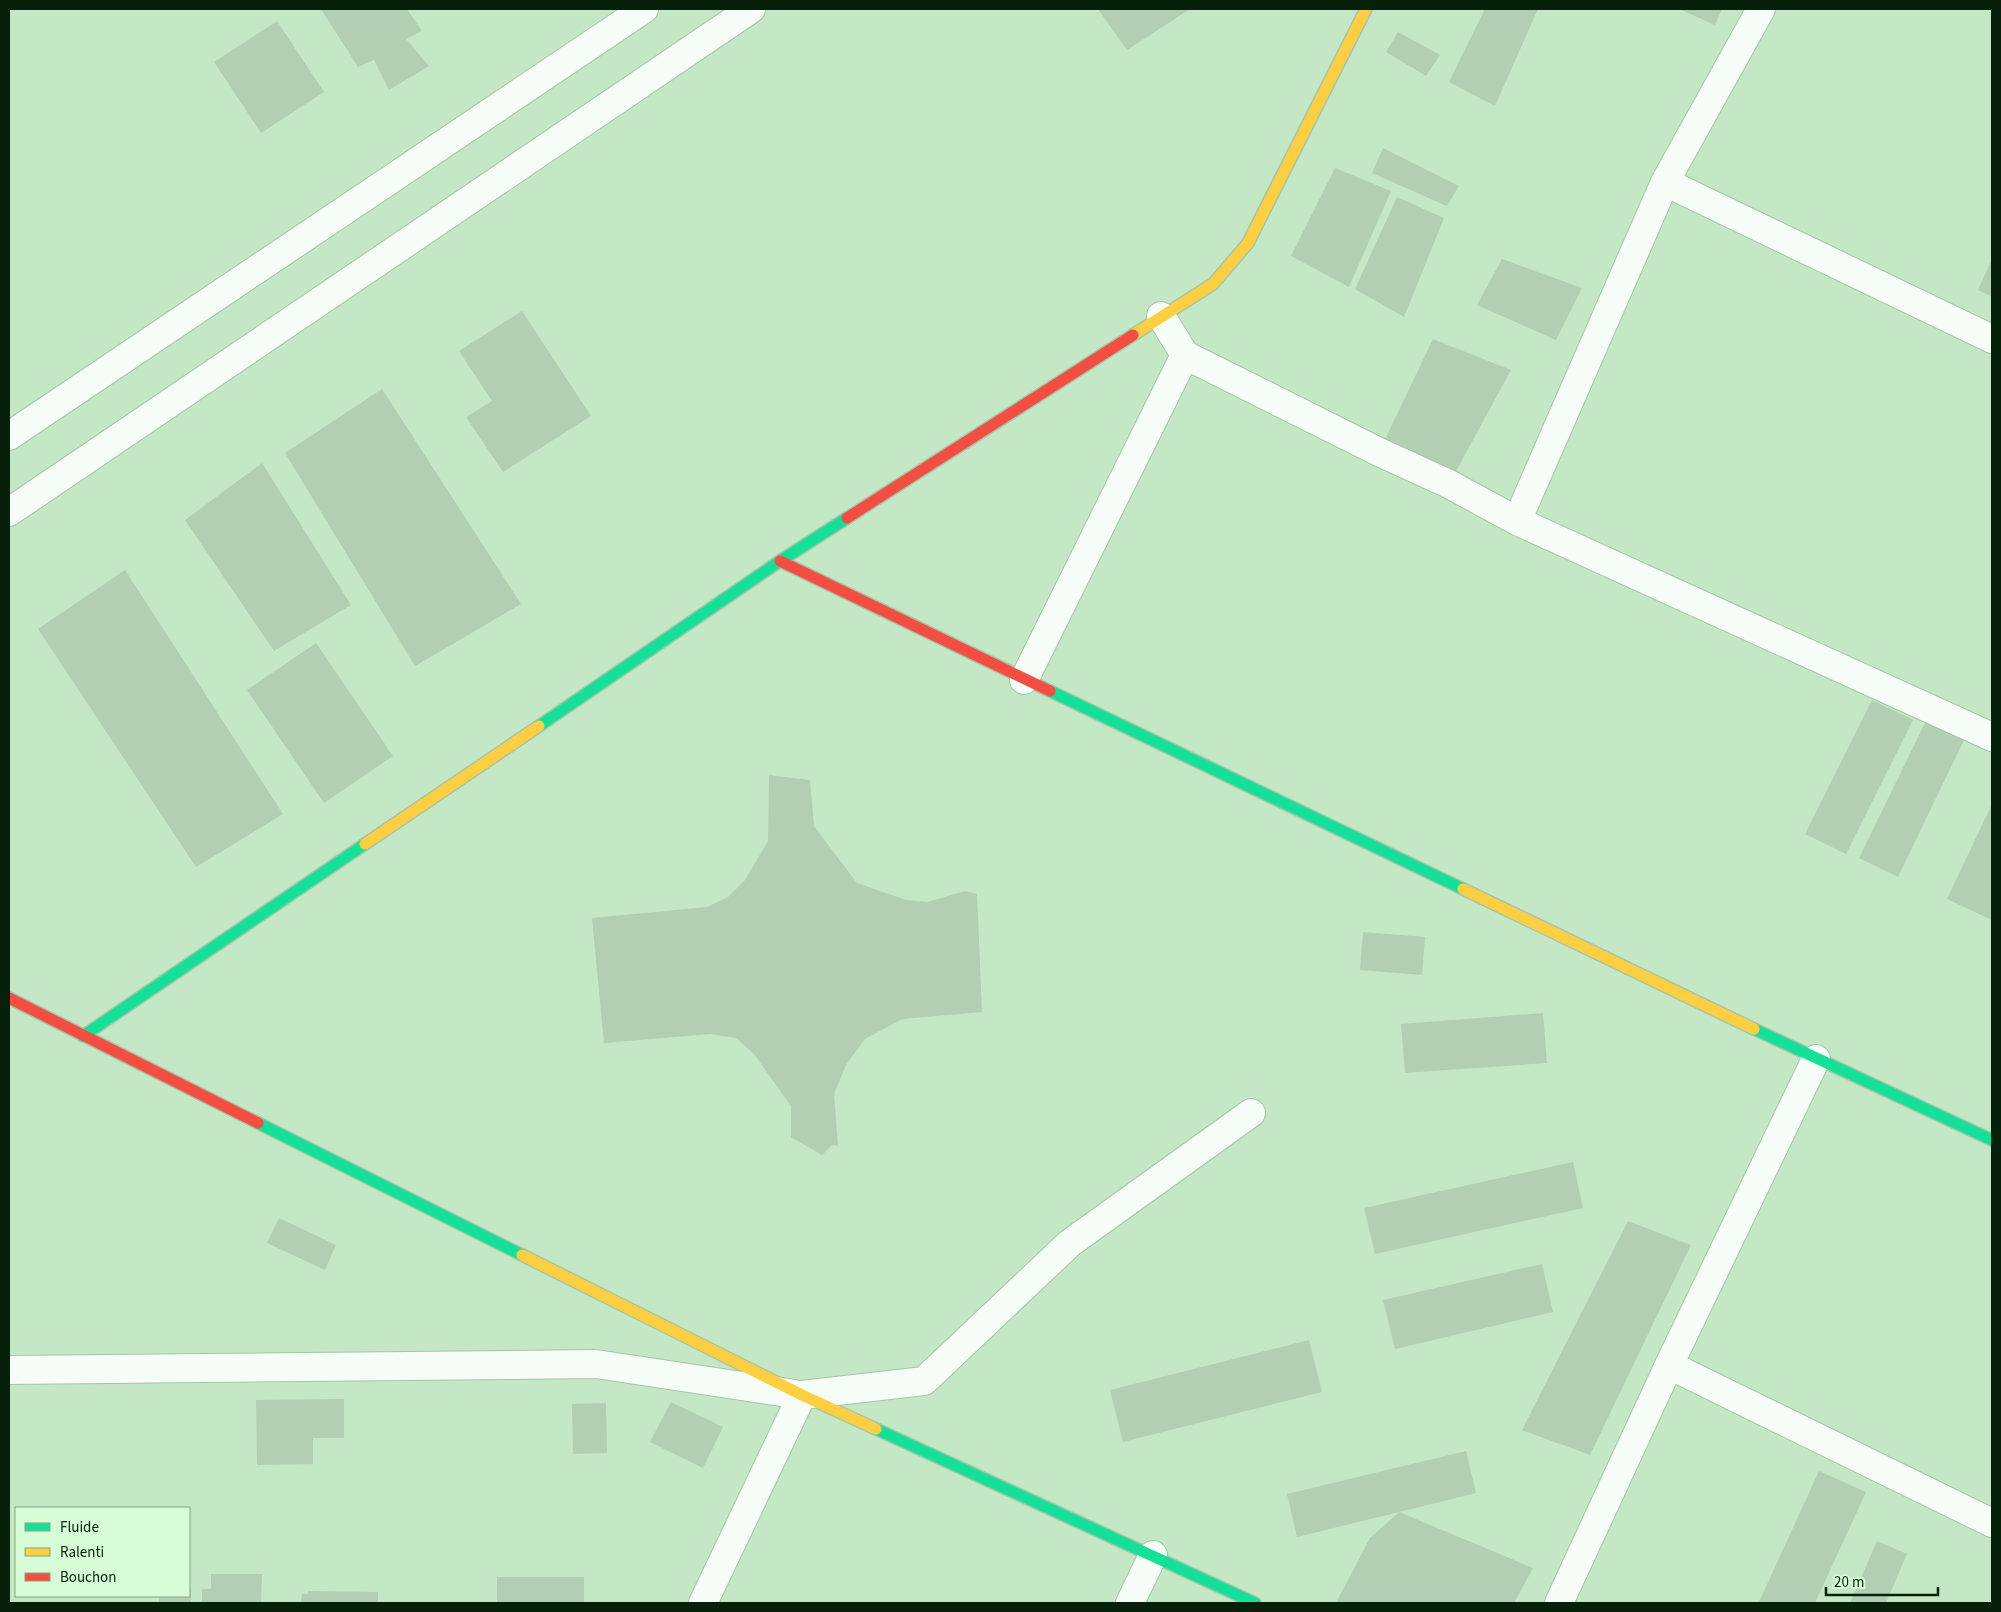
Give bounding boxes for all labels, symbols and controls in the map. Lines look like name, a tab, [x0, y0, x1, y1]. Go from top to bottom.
legend	[15, 1507, 190, 1597]
text: Fluide	[60, 1517, 99, 1538]
text: Ralenti	[60, 1542, 104, 1563]
scale bar	[1826, 1564, 1938, 1596]
text: Bouchon	[60, 1567, 116, 1588]
text: 20 m	[1834, 1572, 1864, 1593]

